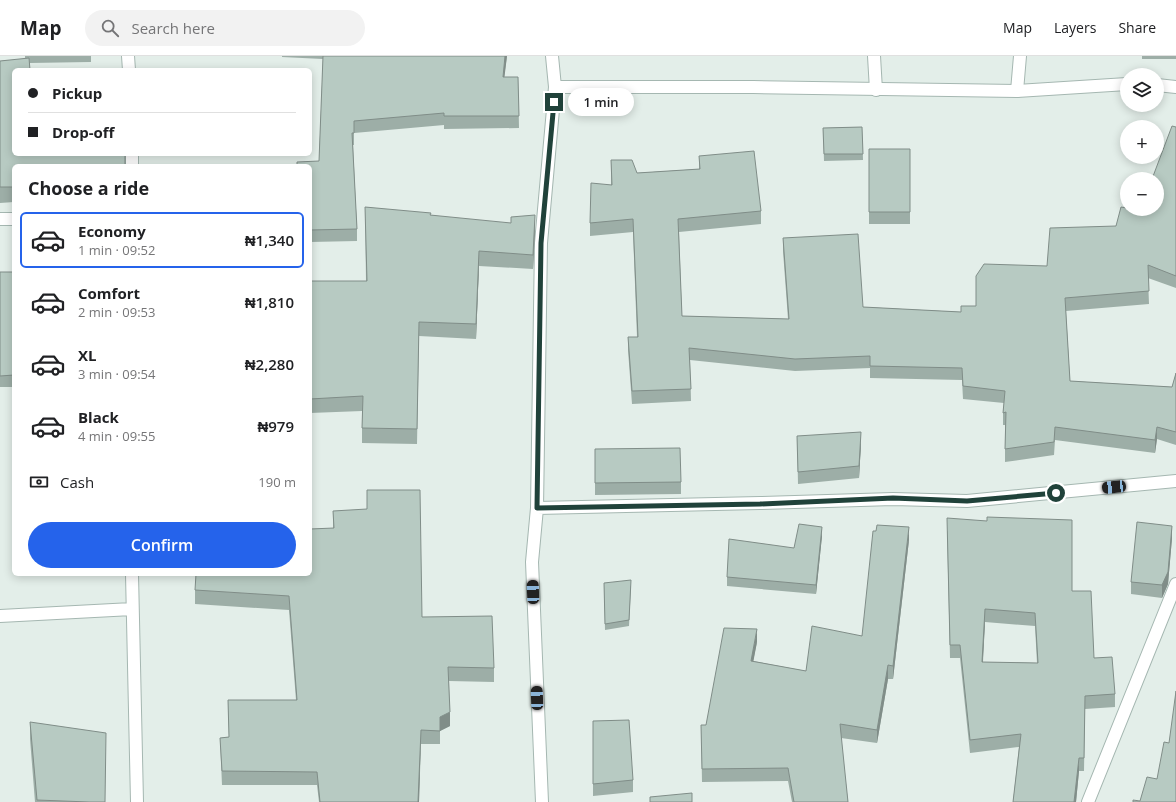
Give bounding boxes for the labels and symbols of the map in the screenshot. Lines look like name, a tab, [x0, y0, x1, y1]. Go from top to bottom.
callout: 1 min	[568, 88, 634, 116]
route end	[545, 93, 563, 111]
car	[1101, 480, 1127, 494]
route start	[1047, 484, 1065, 502]
car	[527, 580, 539, 604]
car	[531, 686, 543, 710]

